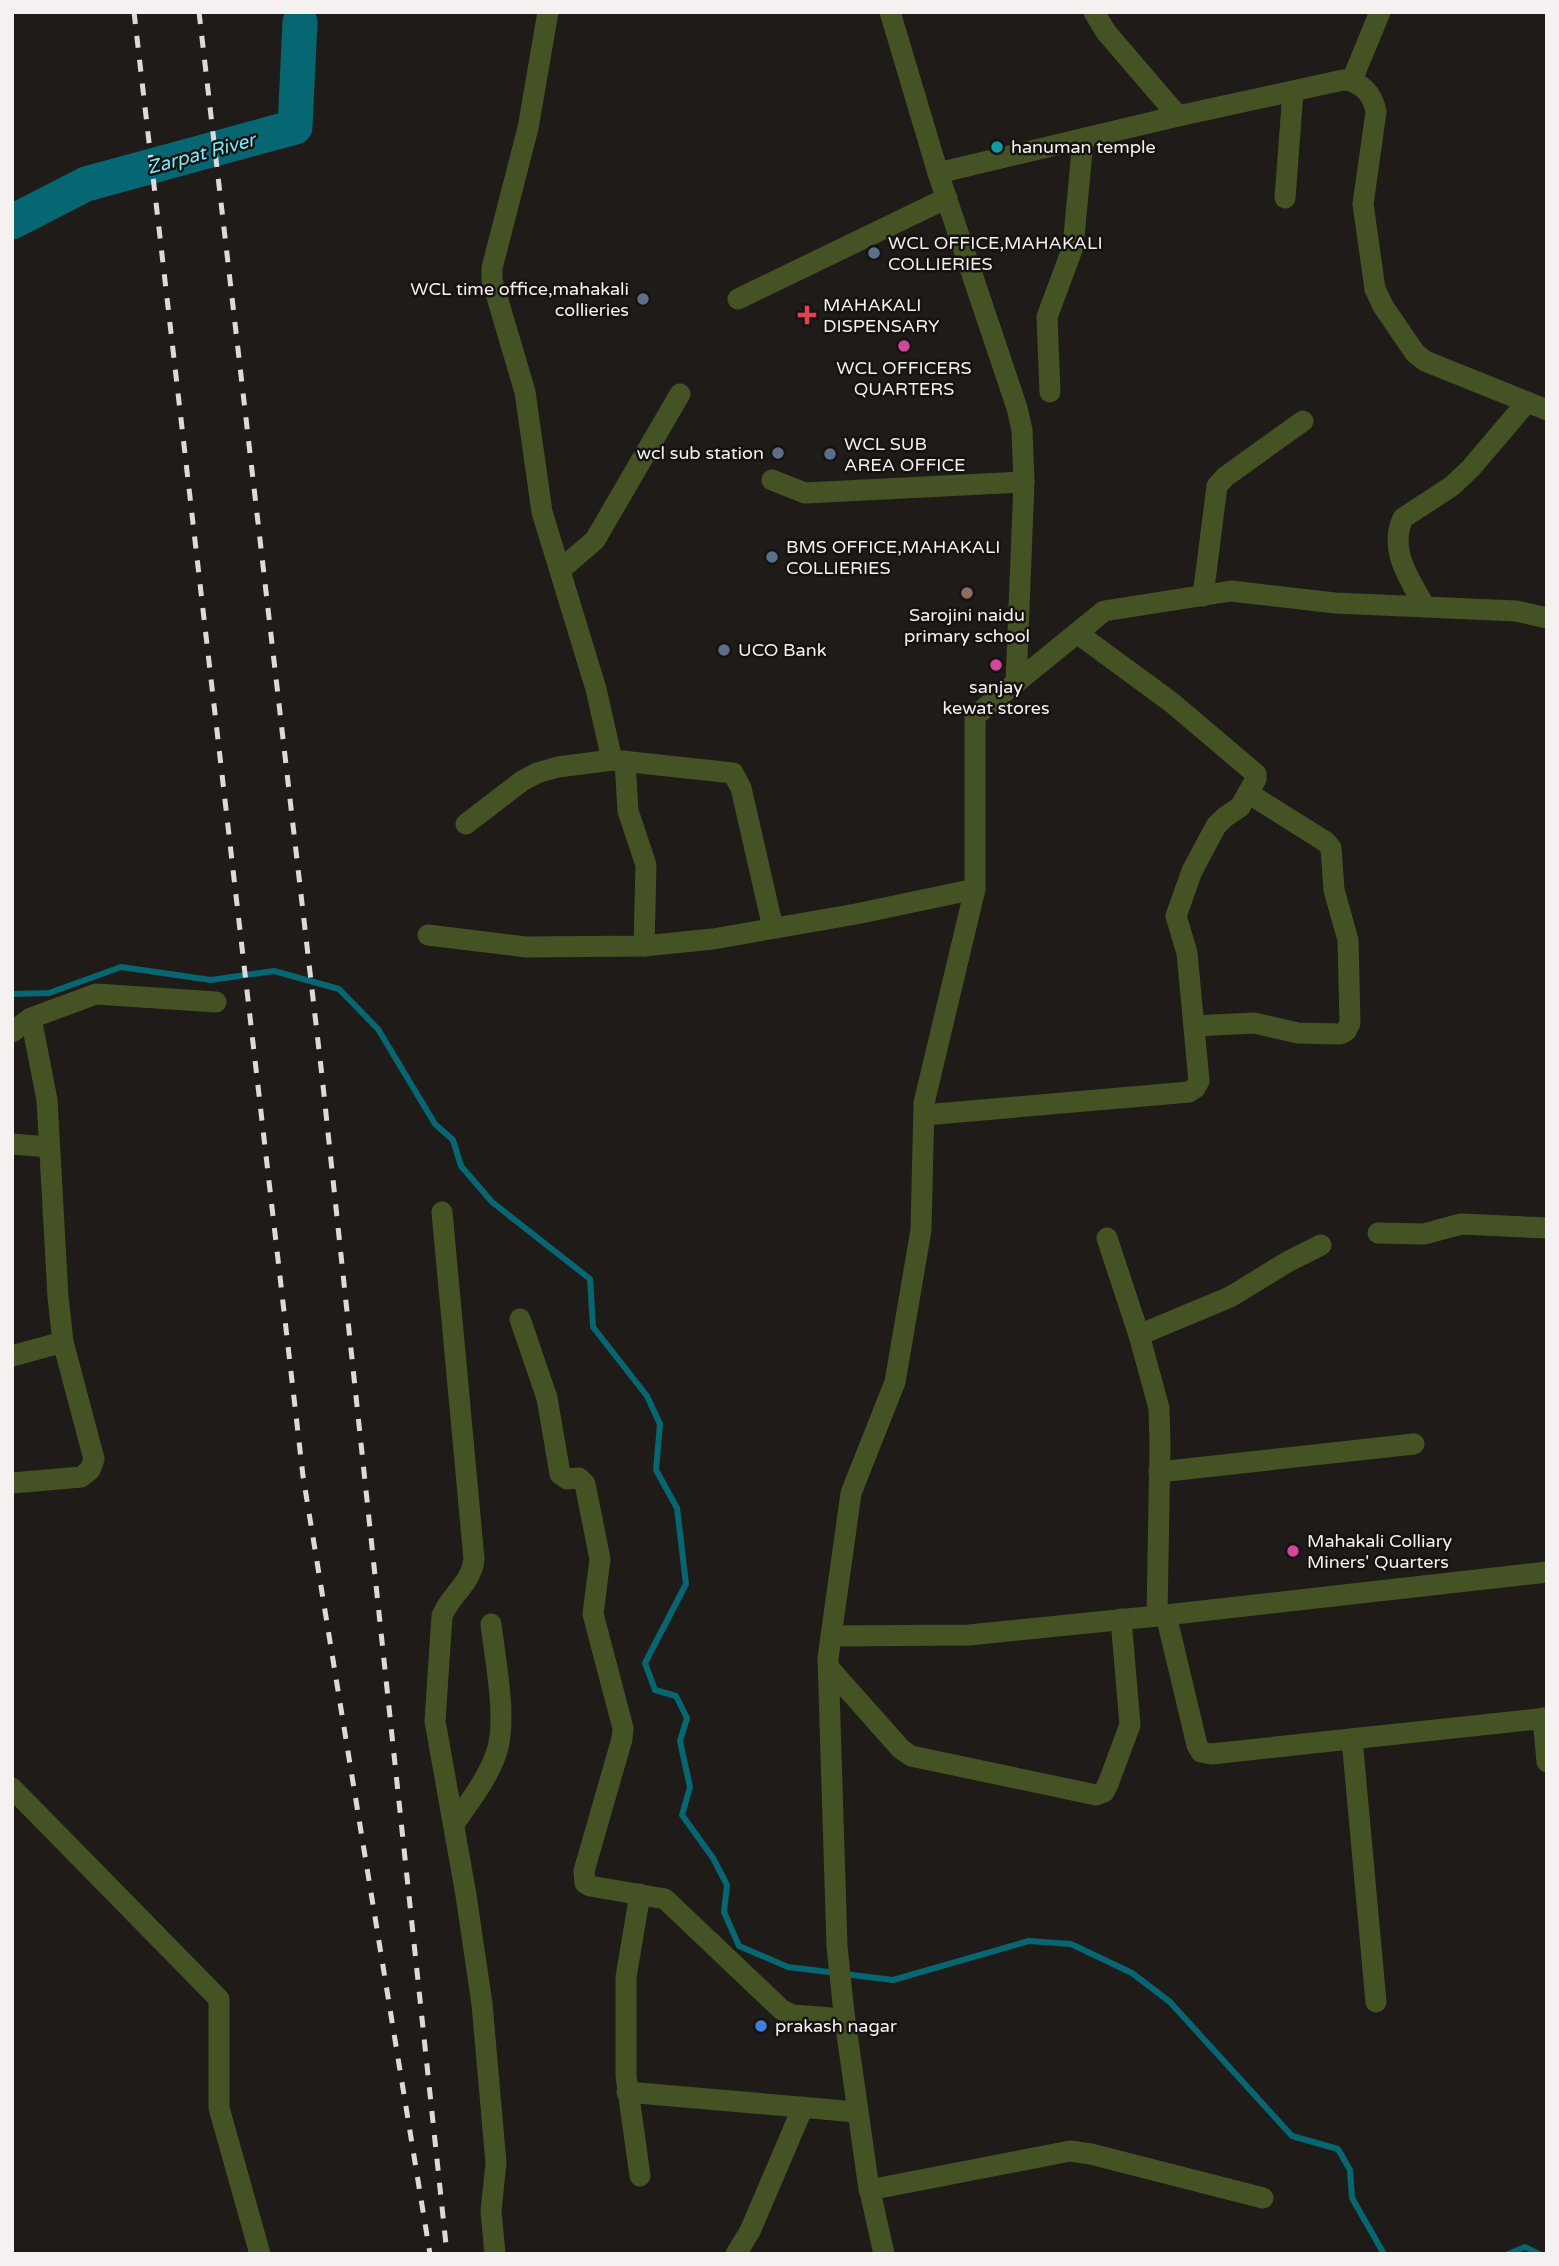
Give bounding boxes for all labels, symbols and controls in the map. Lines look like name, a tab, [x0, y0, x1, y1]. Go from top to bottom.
water label: Zarpat River	[145, 128, 260, 179]
place label: hanuman temple	[1011, 136, 1156, 158]
marker: hanuman temple	[989, 139, 1005, 155]
place label: WCL OFFICE,MAHAKALI COLLIERIES	[888, 232, 1103, 275]
marker: WCL OFFICE,MAHAKALI COLLIERIES	[866, 245, 882, 261]
place label: WCL time office,mahakali collieries	[410, 278, 629, 321]
marker: WCL time office,mahakali collieries	[635, 291, 651, 307]
place label: MAHAKALI DISPENSARY	[823, 294, 940, 337]
marker: MAHAKALI DISPENSARY	[797, 305, 817, 325]
marker: WCL OFFICERS QUARTERS	[896, 338, 912, 354]
place label: WCL OFFICERS QUARTERS	[836, 357, 972, 400]
place label: WCL SUB AREA OFFICE	[844, 433, 965, 476]
place label: wcl sub station	[637, 442, 764, 464]
marker: wcl sub station	[770, 445, 786, 461]
marker: WCL SUB AREA OFFICE	[822, 446, 838, 462]
place label: BMS OFFICE,MAHAKALI COLLIERIES	[786, 536, 1000, 579]
marker: BMS OFFICE,MAHAKALI COLLIERIES	[764, 549, 780, 565]
marker: Sarojini naidu primary school	[959, 585, 975, 601]
place label: Sarojini naidu primary school	[904, 604, 1030, 647]
place label: UCO Bank	[738, 639, 827, 661]
marker: UCO Bank	[716, 642, 732, 658]
marker: sanjay kewat stores	[988, 657, 1004, 673]
place label: sanjay kewat stores	[942, 676, 1050, 719]
place label: Mahakali Colliary Miners' Quarters	[1307, 1530, 1453, 1573]
marker: Mahakali Colliary Miners' Quarters	[1285, 1543, 1301, 1559]
place label: prakash nagar	[775, 2015, 897, 2037]
marker: prakash nagar	[753, 2018, 769, 2034]

